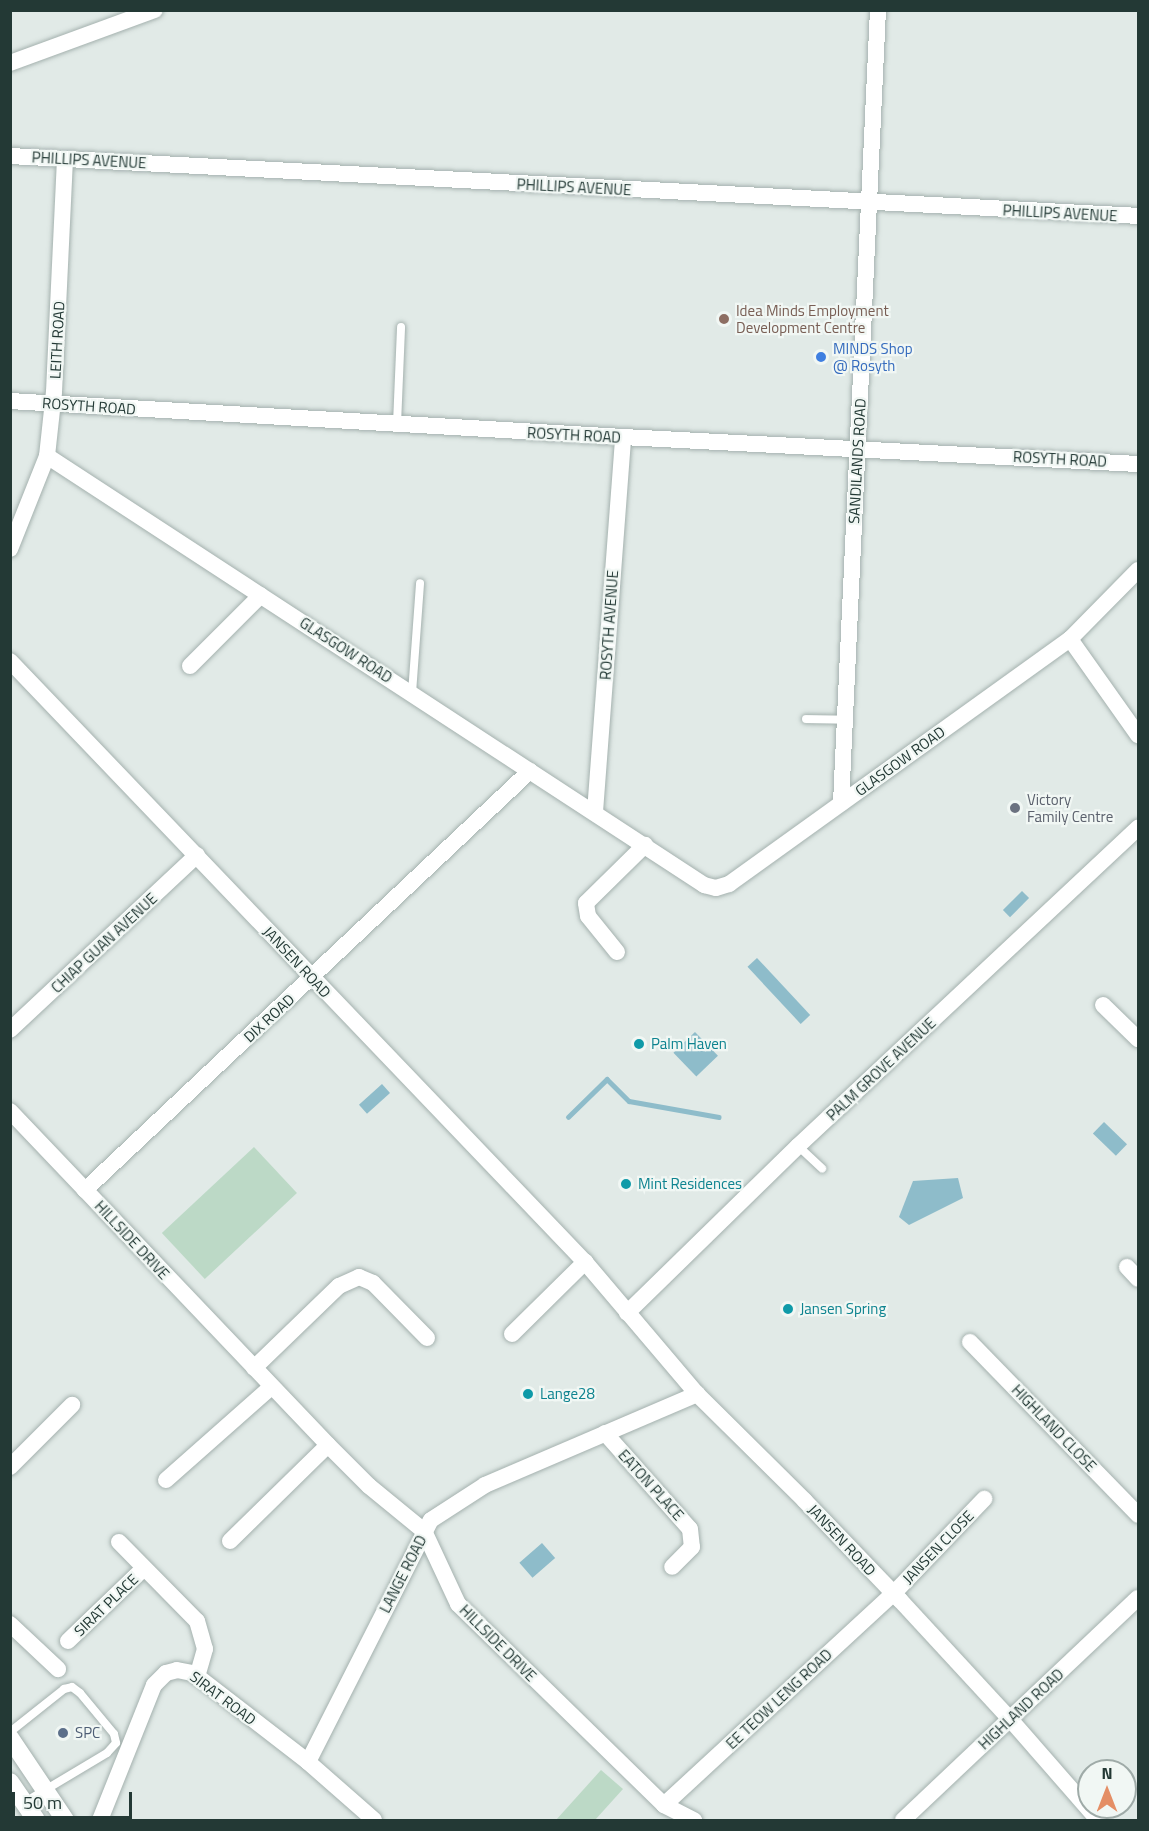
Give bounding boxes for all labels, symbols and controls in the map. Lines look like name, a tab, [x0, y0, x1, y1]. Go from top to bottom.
street label: PHILLIPS AVENUE	[31, 148, 147, 172]
street label: PHILLIPS AVENUE	[516, 175, 632, 199]
street label: PHILLIPS AVENUE	[1002, 201, 1118, 225]
street label: LEITH ROAD	[46, 301, 68, 379]
place label: Idea Minds Employment Development Centre	[736, 301, 889, 336]
marker: Idea Minds Employment Development Centre	[717, 312, 731, 326]
place label: MINDS Shop @ Rosyth	[833, 339, 913, 374]
marker: MINDS Shop @ Rosyth	[814, 350, 828, 364]
street label: ROSYTH ROAD	[41, 394, 137, 418]
street label: SANDILANDS ROAD	[845, 398, 869, 524]
street label: ROSYTH ROAD	[527, 424, 621, 446]
street label: ROSYTH ROAD	[1013, 448, 1107, 470]
street label: ROSYTH AVENUE	[596, 569, 622, 681]
street label: GLASGOW ROAD	[296, 613, 396, 687]
street label: GLASGOW ROAD	[852, 722, 948, 800]
place label: Victory Family Centre	[1027, 790, 1113, 825]
marker: Victory Family Centre	[1008, 801, 1022, 815]
street label: CHIAP GUAN AVENUE	[47, 889, 161, 997]
street label: JANSEN ROAD	[259, 923, 335, 1001]
street label: DIX ROAD	[240, 990, 298, 1046]
street label: PALM GROVE AVENUE	[823, 1014, 939, 1124]
place label: Palm Haven	[651, 1035, 727, 1053]
marker: Palm Haven	[632, 1037, 646, 1051]
place label: Mint Residences	[638, 1175, 742, 1193]
marker: Mint Residences	[619, 1177, 633, 1191]
street label: HILLSIDE DRIVE	[91, 1197, 173, 1283]
place label: Jansen Spring	[800, 1300, 886, 1318]
marker: Jansen Spring	[781, 1302, 795, 1316]
street label: HIGHLAND CLOSE	[1008, 1381, 1100, 1475]
place label: Lange28	[540, 1385, 595, 1403]
marker: Lange28	[521, 1387, 535, 1401]
street label: EATON PLACE	[615, 1446, 687, 1524]
street label: JANSEN ROAD	[804, 1501, 880, 1579]
street label: JANSEN CLOSE	[899, 1507, 977, 1587]
street label: LANGE ROAD	[376, 1532, 430, 1616]
street label: SIRAT PLACE	[70, 1570, 142, 1640]
street label: HILLSIDE DRIVE	[456, 1601, 540, 1685]
street label: EE TEOW LENG ROAD	[722, 1645, 836, 1753]
street label: HIGHLAND ROAD	[975, 1665, 1067, 1753]
street label: SIRAT ROAD	[186, 1667, 260, 1729]
place label: SPC	[75, 1724, 100, 1742]
marker: SPC	[56, 1726, 70, 1740]
north arrow	[1077, 1759, 1137, 1819]
text: N	[1101, 1761, 1113, 1785]
scale bar	[15, 1780, 135, 1818]
text: 50 m	[23, 1789, 62, 1816]

